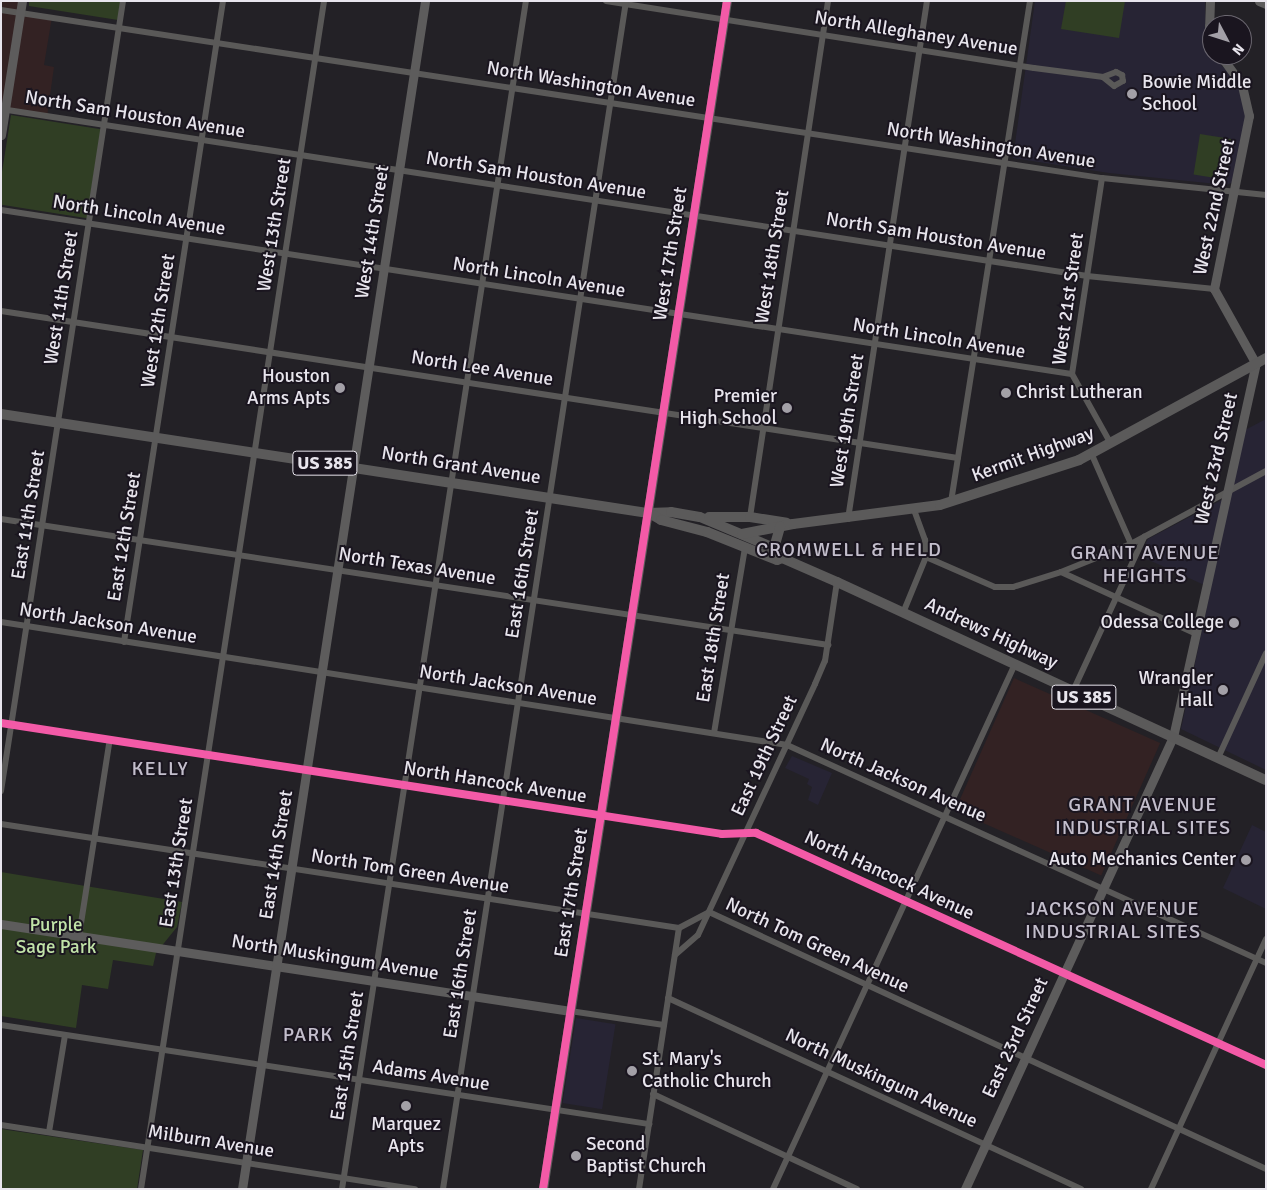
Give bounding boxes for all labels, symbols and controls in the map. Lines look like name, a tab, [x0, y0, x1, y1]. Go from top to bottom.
street label: North Alleghaney Avenue	[813, 7, 1019, 61]
north arrow	[1202, 15, 1252, 65]
text: N	[1228, 40, 1248, 59]
street label: North Washington Avenue	[485, 57, 697, 113]
place label: Bowie Middle School	[1142, 72, 1252, 116]
street label: North Sam Houston Avenue	[23, 86, 247, 144]
marker: Bowie Middle School	[1126, 88, 1138, 100]
street label: North Washington Avenue	[885, 118, 1097, 174]
street label: West 22nd Street	[1189, 137, 1241, 277]
street label: North Sam Houston Avenue	[424, 147, 648, 205]
street label: West 13th Street	[253, 156, 297, 294]
street label: West 14th Street	[351, 163, 395, 301]
street label: West 17th Street	[649, 185, 693, 323]
street label: West 18th Street	[751, 188, 795, 326]
street label: North Lincoln Avenue	[51, 191, 227, 241]
street label: North Sam Houston Avenue	[824, 208, 1048, 266]
street label: West 11th Street	[40, 229, 84, 367]
street label: West 21st Street	[1048, 231, 1090, 367]
street label: West 12th Street	[137, 252, 181, 390]
street label: North Lincoln Avenue	[451, 253, 627, 303]
street label: North Lincoln Avenue	[851, 314, 1027, 364]
street label: North Lee Avenue	[409, 347, 555, 391]
street label: West 19th Street	[826, 352, 870, 490]
place label: Houston Arms Apts	[247, 366, 330, 410]
marker: Houston Arms Apts	[334, 382, 346, 394]
place label: Christ Lutheran	[1016, 382, 1143, 404]
place label: Premier High School	[679, 386, 777, 430]
marker: Christ Lutheran	[1000, 387, 1012, 399]
street label: West 23rd Street	[1191, 391, 1243, 527]
marker: Premier High School	[781, 402, 793, 414]
street label: Kermit Highway	[969, 422, 1097, 488]
street label: North Grant Avenue	[380, 442, 542, 490]
road number: US 385	[291, 448, 359, 478]
street label: East 11th Street	[8, 449, 50, 581]
street label: East 12th Street	[104, 471, 146, 603]
street label: East 16th Street	[502, 508, 544, 640]
district label: CROMWELL & HELD	[754, 537, 944, 561]
district label: GRANT AVENUE HEIGHTS	[1069, 540, 1221, 587]
street label: North Texas Avenue	[337, 543, 497, 591]
street label: East 18th Street	[693, 572, 735, 704]
street label: Andrews Highway	[921, 593, 1061, 675]
street label: North Jackson Avenue	[18, 599, 198, 649]
place label: Odessa College	[1100, 612, 1224, 634]
marker: Odessa College	[1228, 617, 1240, 629]
street label: North Jackson Avenue	[418, 661, 598, 711]
place label: Wrangler Hall	[1138, 668, 1213, 712]
road number: US 385	[1050, 682, 1118, 712]
marker: Wrangler Hall	[1217, 684, 1229, 696]
street label: East 19th Street	[727, 692, 803, 820]
street label: North Jackson Avenue	[816, 734, 990, 828]
district label: KELLY	[131, 756, 189, 780]
street label: North Hancock Avenue	[402, 757, 588, 809]
street label: East 14th Street	[256, 789, 298, 921]
district label: GRANT AVENUE INDUSTRIAL SITES	[1053, 792, 1233, 839]
street label: East 13th Street	[156, 797, 198, 929]
street label: East 17th Street	[551, 827, 593, 959]
street label: North Hancock Avenue	[800, 827, 978, 925]
street label: North Tom Green Avenue	[309, 845, 511, 899]
place label: Auto Mechanics Center	[1049, 849, 1236, 871]
marker: Auto Mechanics Center	[1240, 854, 1252, 866]
street label: North Tom Green Avenue	[721, 893, 913, 999]
district label: JACKSON AVENUE INDUSTRIAL SITES	[1023, 897, 1203, 944]
street label: East 16th Street	[440, 908, 482, 1040]
park label: Purple Sage Park	[16, 915, 96, 959]
street label: North Muskingum Avenue	[230, 930, 440, 986]
street label: East 23rd Street	[978, 974, 1054, 1102]
street label: East 15th Street	[327, 990, 369, 1122]
district label: PARK	[282, 1022, 334, 1046]
street label: North Muskingum Avenue	[781, 1024, 981, 1134]
place label: St. Mary's Catholic Church	[642, 1049, 772, 1093]
street label: Adams Avenue	[371, 1055, 491, 1097]
marker: St. Mary's Catholic Church	[626, 1065, 638, 1077]
marker: Marquez Apts	[400, 1100, 412, 1112]
place label: Marquez Apts	[371, 1114, 441, 1158]
street label: Milburn Avenue	[146, 1121, 276, 1163]
place label: Second Baptist Church	[586, 1134, 706, 1178]
marker: Second Baptist Church	[570, 1150, 582, 1162]

